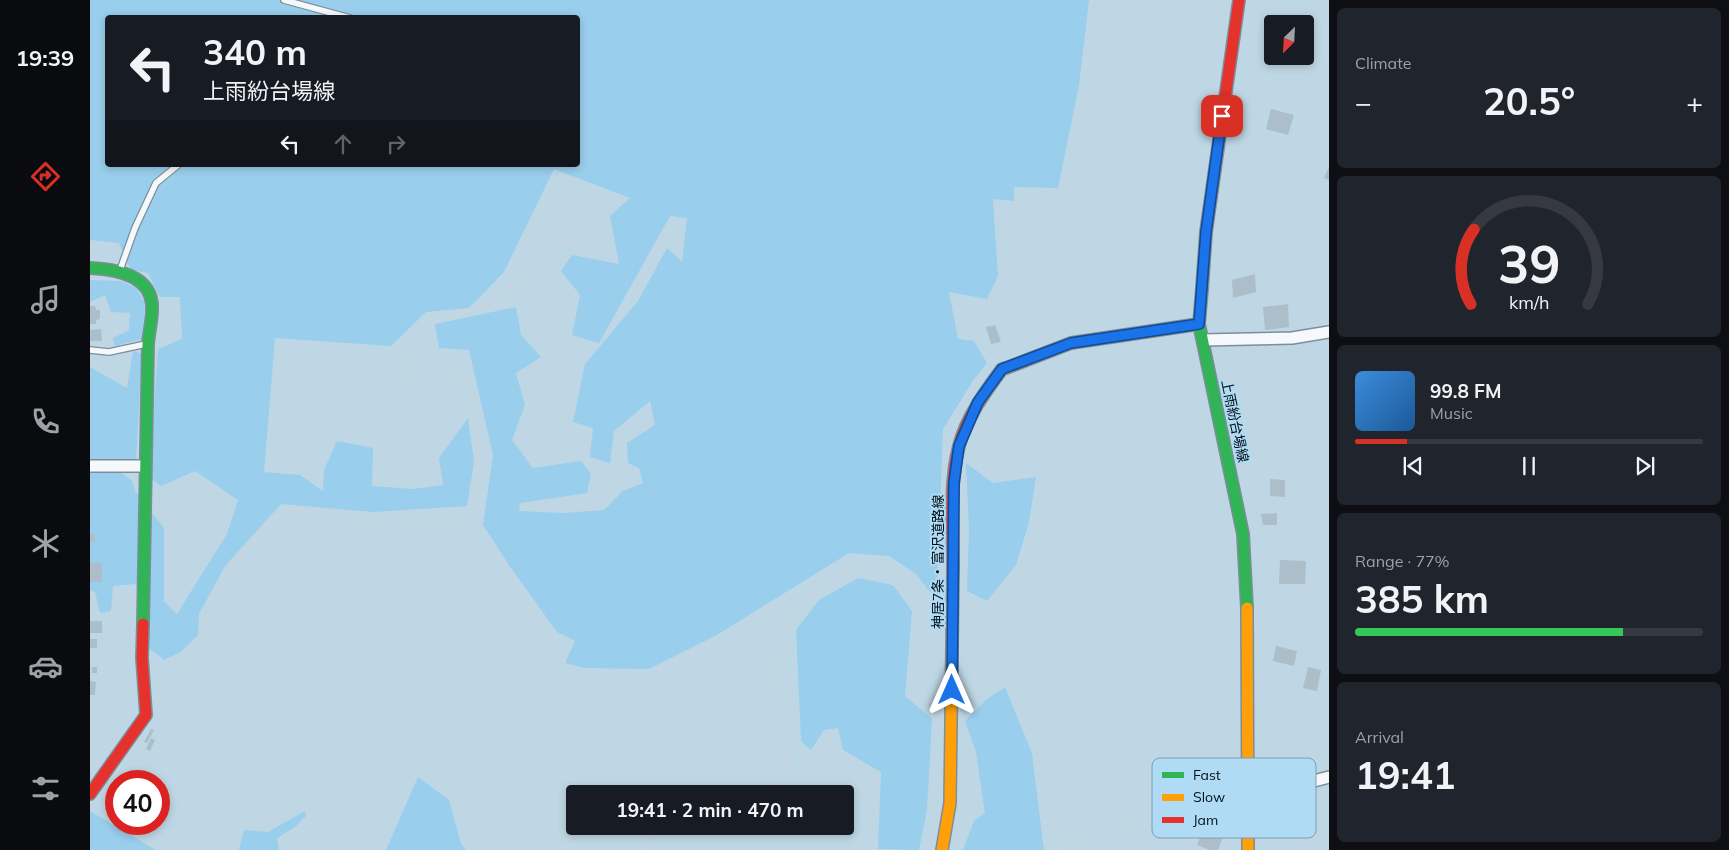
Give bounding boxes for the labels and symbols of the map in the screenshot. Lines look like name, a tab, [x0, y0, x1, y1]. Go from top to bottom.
north arrow	[1264, 15, 1314, 65]
pin	[1201, 95, 1243, 137]
street label: 上雨紛台場線	[1217, 378, 1253, 464]
street label: 神居7条・富沢道路線	[929, 495, 947, 629]
position arrow	[925, 663, 977, 715]
legend	[1152, 758, 1316, 838]
text: Fast	[1193, 766, 1221, 784]
speed limit sign: 40	[105, 770, 170, 835]
text: Slow	[1193, 788, 1225, 806]
text: Jam	[1193, 811, 1218, 829]

